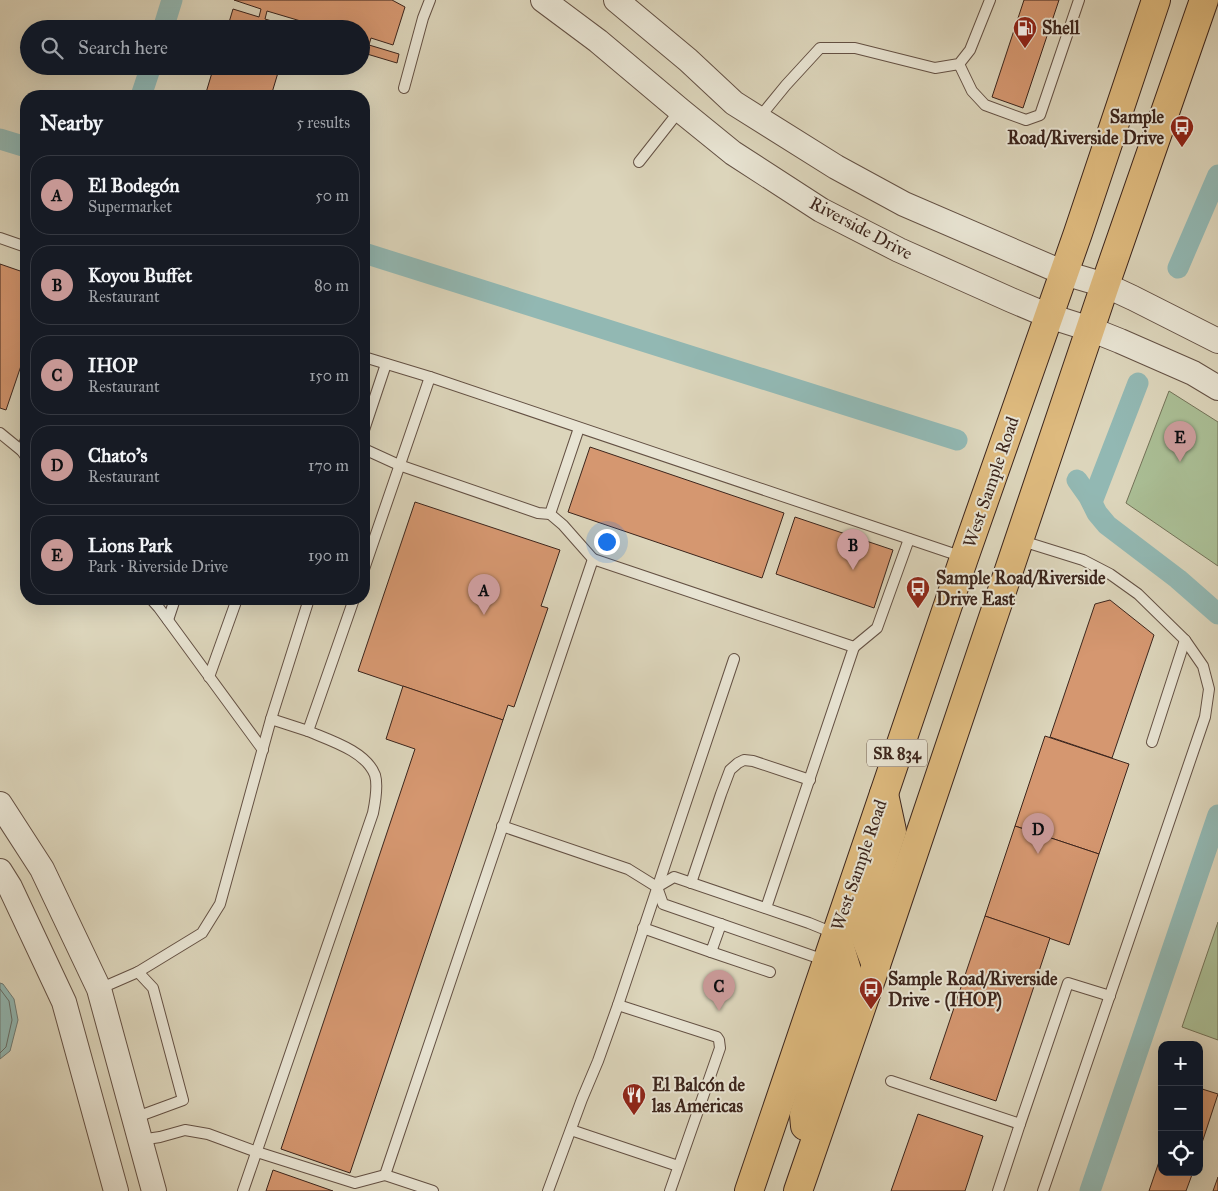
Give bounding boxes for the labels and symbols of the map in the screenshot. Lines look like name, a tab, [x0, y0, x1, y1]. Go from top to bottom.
fuel station icon: Shell	[1012, 15, 1038, 49]
place label: Shell	[1042, 17, 1081, 39]
place label: Sample Road/Riverside Drive	[1007, 106, 1164, 149]
bus stop icon: Sample Road/Riverside Drive	[1169, 114, 1195, 148]
street label: Riverside Drive	[806, 192, 916, 264]
street label: West Sample Road	[958, 414, 1024, 550]
pin: E	[1164, 421, 1196, 462]
your location	[594, 529, 620, 555]
pin: B	[837, 529, 869, 570]
place label: Sample Road/Riverside Drive East	[936, 567, 1106, 610]
pin: A	[468, 574, 500, 615]
bus stop icon: Sample Road/Riverside Drive East	[905, 575, 931, 609]
road number: SR 834	[867, 740, 927, 766]
street label: West Sample Road	[826, 797, 892, 933]
pin: D	[1022, 813, 1054, 854]
place label: Sample Road/Riverside Drive - (IHOP)	[888, 968, 1058, 1012]
pin: C	[703, 970, 735, 1011]
bus stop icon: Sample Road/Riverside Drive - (IHOP)	[858, 976, 884, 1010]
place label: El Balcón de las Americas	[651, 1074, 745, 1117]
restaurant icon: El Balcón de las Americas	[621, 1082, 647, 1116]

